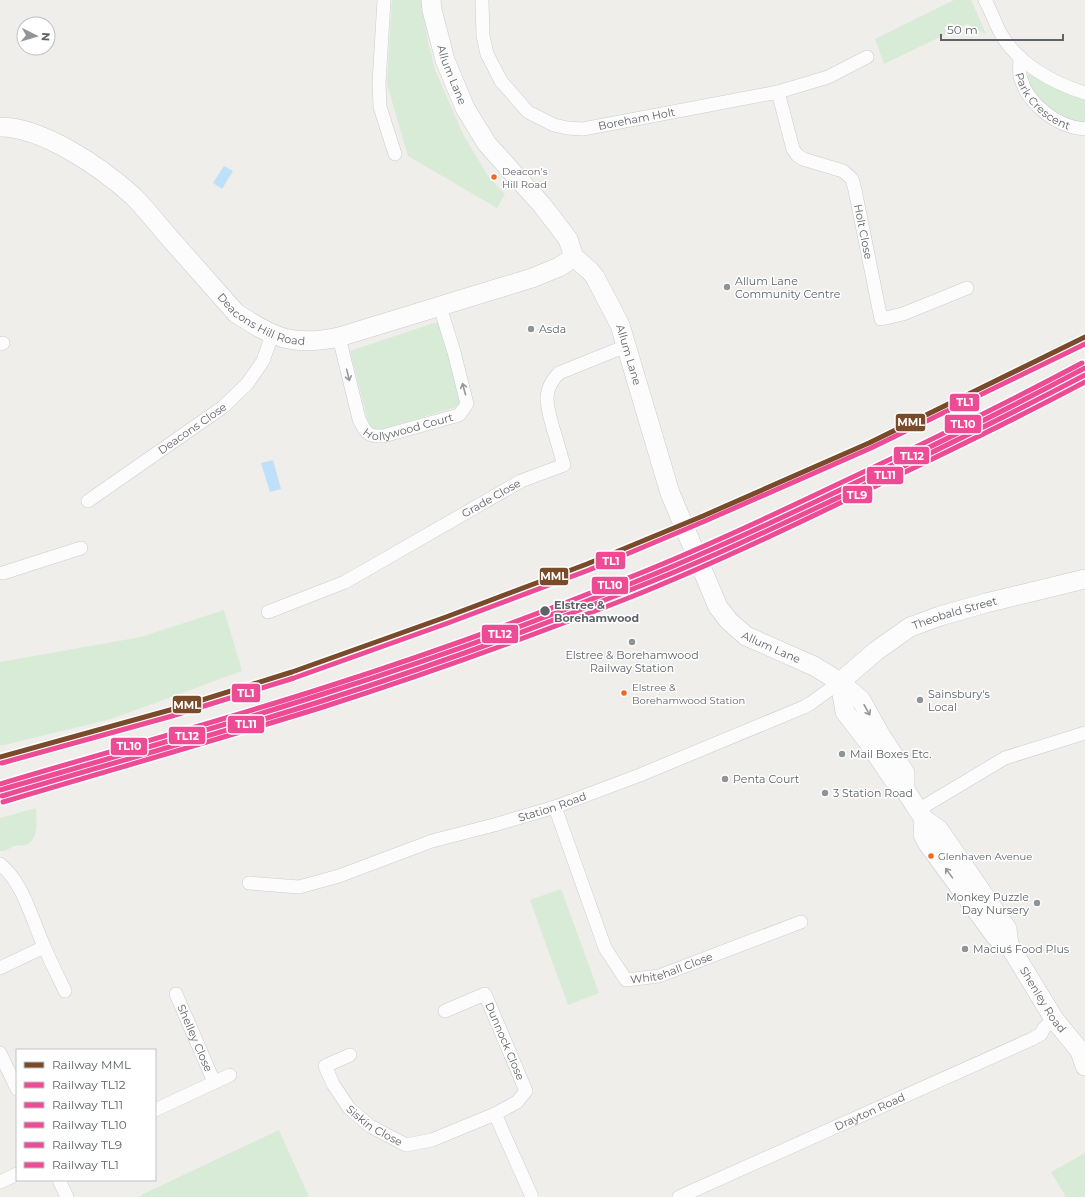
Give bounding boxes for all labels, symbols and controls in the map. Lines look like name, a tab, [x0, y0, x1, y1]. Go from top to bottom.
north arrow	[16, 16, 56, 56]
scale bar	[941, 16, 1063, 42]
text: 50 m	[947, 22, 978, 37]
text: N	[39, 32, 53, 42]
street label: Allum Lane	[434, 44, 470, 107]
street label: Park Crescent	[1012, 71, 1073, 133]
street label: Boreham Holt	[597, 105, 677, 133]
place label: Deacon's Hill Road	[502, 165, 548, 191]
marker: Deacon's Hill Road	[489, 172, 499, 182]
street label: Holt Close	[851, 203, 876, 261]
place label: Allum Lane Community Centre	[735, 274, 841, 301]
marker: Allum Lane Community Centre	[722, 282, 732, 292]
street label: Deacons Hill Road	[215, 290, 306, 348]
place label: Asda	[539, 322, 566, 336]
street label: Allum Lane	[613, 323, 645, 387]
marker: Asda	[526, 324, 536, 334]
one-way arrow	[345, 368, 352, 381]
one-way arrow	[459, 383, 467, 396]
line badge: TL1	[949, 393, 980, 412]
text: TL1	[956, 395, 974, 409]
street label: Deacons Close	[155, 399, 230, 457]
street label: Hollywood Court	[360, 410, 455, 443]
line badge: MML	[895, 413, 926, 432]
line badge: TL10	[944, 414, 982, 434]
text: MML	[897, 415, 925, 429]
text: TL10	[951, 417, 976, 431]
line badge: TL12	[893, 446, 930, 465]
text: TL12	[900, 449, 924, 463]
line badge: TL11	[866, 466, 904, 485]
text: TL11	[874, 468, 896, 482]
street label: Grade Close	[459, 476, 523, 521]
line badge: TL9	[842, 485, 873, 504]
text: TL9	[847, 488, 867, 502]
line badge: TL1	[595, 551, 626, 570]
text: TL1	[602, 554, 620, 568]
line badge: MML	[539, 567, 569, 586]
text: MML	[540, 569, 568, 583]
line badge: TL10	[591, 576, 629, 595]
text: TL10	[598, 578, 623, 592]
street label: Theobald Street	[910, 593, 999, 633]
place label: Elstree & Borehamwood	[554, 598, 639, 625]
marker: Elstree & Borehamwood	[538, 604, 552, 618]
line badge: TL12	[481, 624, 519, 644]
text: TL12	[488, 627, 512, 641]
street label: Allum Lane	[740, 628, 803, 666]
marker: Elstree & Borehamwood Railway Station	[627, 637, 637, 647]
place label: Elstree & Borehamwood Railway Station	[565, 648, 699, 675]
place label: Elstree & Borehamwood Station	[632, 681, 745, 707]
line badge: TL1	[231, 683, 261, 703]
text: TL1	[237, 686, 255, 700]
place label: Sainsbury's Local	[928, 687, 990, 714]
marker: Elstree & Borehamwood Station	[619, 688, 629, 698]
line badge: MML	[172, 695, 202, 714]
marker: Sainsbury's Local	[915, 695, 925, 705]
text: MML	[173, 698, 201, 712]
one-way arrow	[863, 704, 871, 716]
line badge: TL11	[227, 715, 265, 734]
text: TL11	[235, 717, 257, 731]
line badge: TL12	[168, 726, 206, 745]
text: TL12	[175, 729, 199, 743]
line badge: TL10	[110, 737, 148, 756]
text: TL10	[117, 739, 142, 753]
place label: Mail Boxes Etc.	[850, 747, 932, 761]
marker: Mail Boxes Etc.	[837, 749, 847, 759]
place label: Penta Court	[733, 772, 800, 786]
marker: Penta Court	[720, 774, 730, 784]
place label: 3 Station Road	[833, 786, 913, 800]
marker: 3 Station Road	[820, 788, 830, 798]
street label: Station Road	[516, 789, 588, 825]
place label: Glenhaven Avenue	[938, 850, 1032, 863]
marker: Glenhaven Avenue	[926, 851, 936, 861]
one-way arrow	[945, 868, 953, 879]
place label: Monkey Puzzle Day Nursery	[946, 890, 1029, 917]
marker: Monkey Puzzle Day Nursery	[1032, 898, 1042, 908]
place label: Maciuś Food Plus	[973, 942, 1070, 956]
marker: Maciuś Food Plus	[960, 944, 970, 954]
street label: Whitehall Close	[629, 949, 715, 986]
street label: Shenley Road	[1017, 964, 1069, 1035]
street label: Dunnock Close	[482, 1000, 528, 1082]
street label: Shelley Close	[174, 1002, 216, 1074]
legend	[16, 1049, 156, 1181]
text: Railway MML	[52, 1057, 131, 1072]
text: Railway TL12	[52, 1077, 126, 1092]
street label: Drayton Road	[832, 1090, 907, 1133]
text: Railway TL11	[52, 1097, 123, 1112]
street label: Siskin Close	[344, 1102, 405, 1149]
text: Railway TL10	[52, 1117, 127, 1132]
text: Railway TL9	[52, 1137, 122, 1152]
text: Railway TL1	[52, 1157, 119, 1172]

